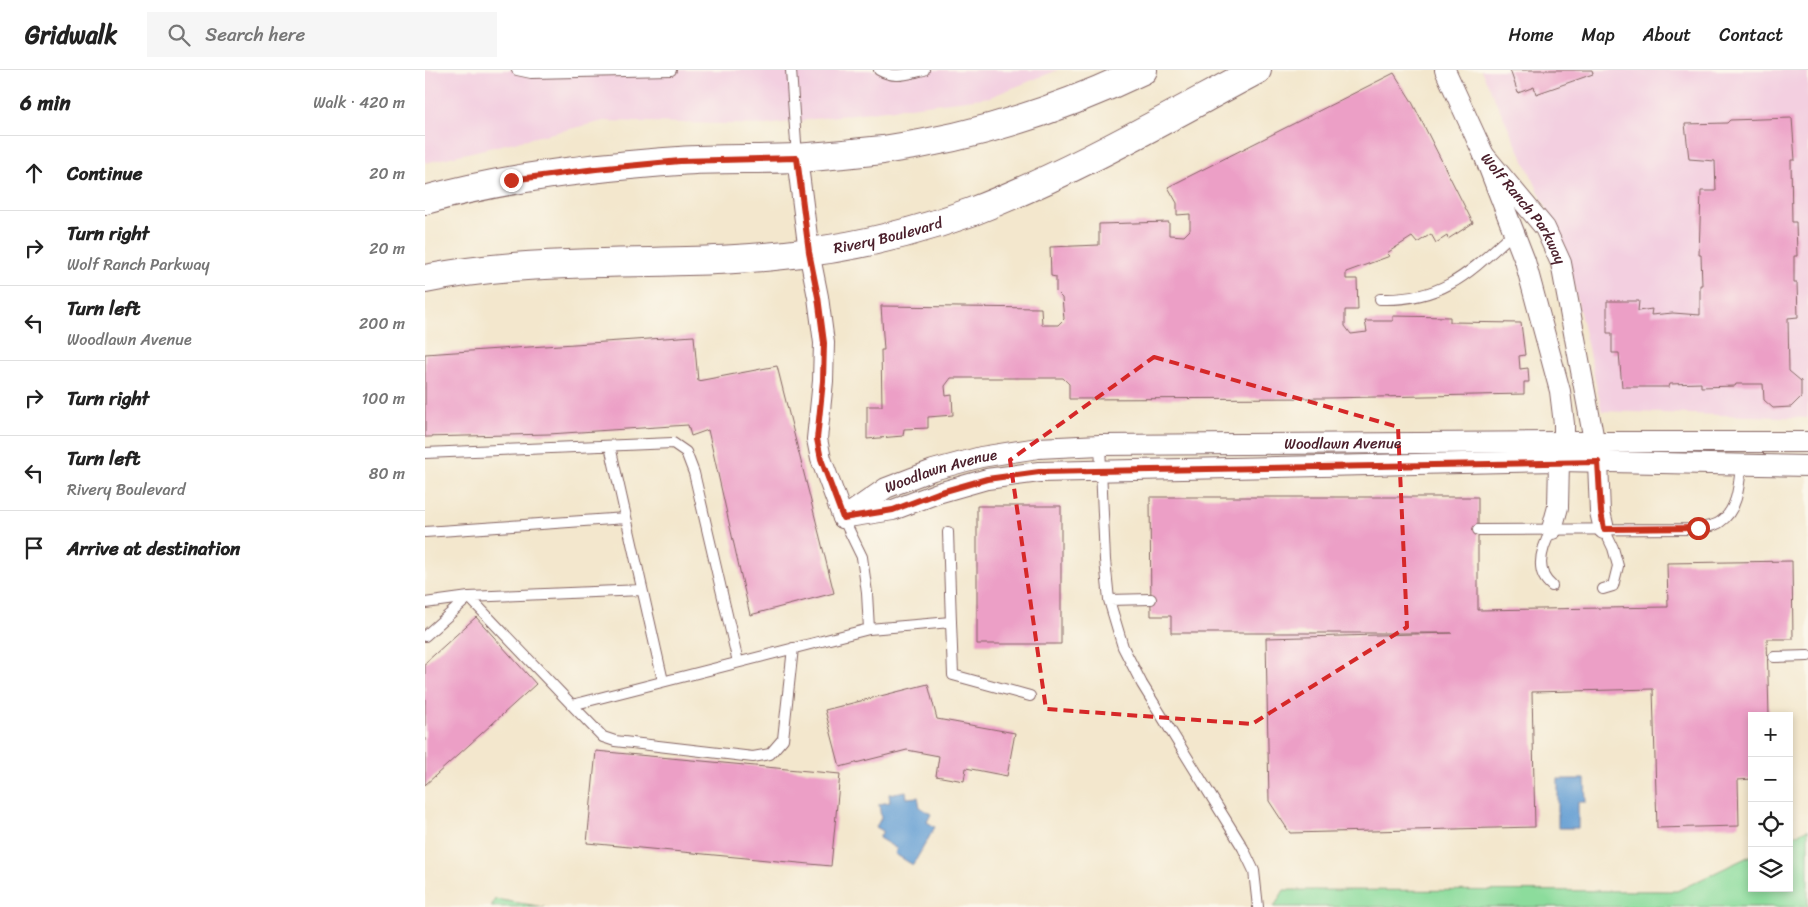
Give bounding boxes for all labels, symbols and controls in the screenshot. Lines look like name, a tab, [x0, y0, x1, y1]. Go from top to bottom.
search box	[147, 12, 497, 57]
text: Gridwalk	[25, 14, 117, 56]
text: Search here	[205, 18, 305, 51]
text: Home	[1509, 19, 1554, 51]
text: Map	[1582, 19, 1615, 51]
text: About	[1643, 19, 1691, 51]
text: Contact	[1719, 19, 1783, 51]
icon: search	[165, 21, 193, 49]
text: 6 min	[20, 84, 71, 122]
text: Walk · 420 m	[313, 88, 405, 117]
street label: Wolf Ranch Parkway	[1474, 147, 1573, 269]
text: Continue	[67, 157, 143, 190]
icon: ahead	[20, 159, 48, 187]
text: 20 m	[369, 159, 405, 188]
route end	[500, 169, 523, 192]
street label: Rivery Boulevard	[831, 209, 947, 261]
text: Turn right	[67, 217, 149, 250]
icon: right	[20, 234, 48, 262]
text: 20 m	[369, 234, 405, 263]
text: Wolf Ranch Parkway	[67, 250, 210, 279]
text: Turn left	[67, 292, 140, 325]
icon: left	[20, 309, 48, 337]
text: 200 m	[359, 309, 405, 338]
text: Woodlawn Avenue	[67, 325, 192, 354]
text: Turn right	[67, 382, 149, 415]
icon: right	[20, 384, 48, 412]
text: 100 m	[361, 384, 405, 413]
street label: Woodlawn Avenue	[1284, 430, 1401, 457]
text: Turn left	[67, 442, 140, 475]
street label: Woodlawn Avenue	[881, 442, 999, 500]
icon: left	[20, 459, 48, 487]
text: 80 m	[369, 459, 405, 488]
text: Rivery Boulevard	[67, 475, 186, 504]
route start	[1687, 517, 1710, 540]
text: Arrive at destination	[67, 532, 240, 565]
icon: arrive	[20, 534, 48, 562]
map controls	[1748, 712, 1793, 892]
button: +	[1748, 712, 1793, 757]
button: −	[1748, 757, 1793, 802]
button: locate	[1748, 802, 1793, 847]
button: layers	[1748, 847, 1793, 892]

